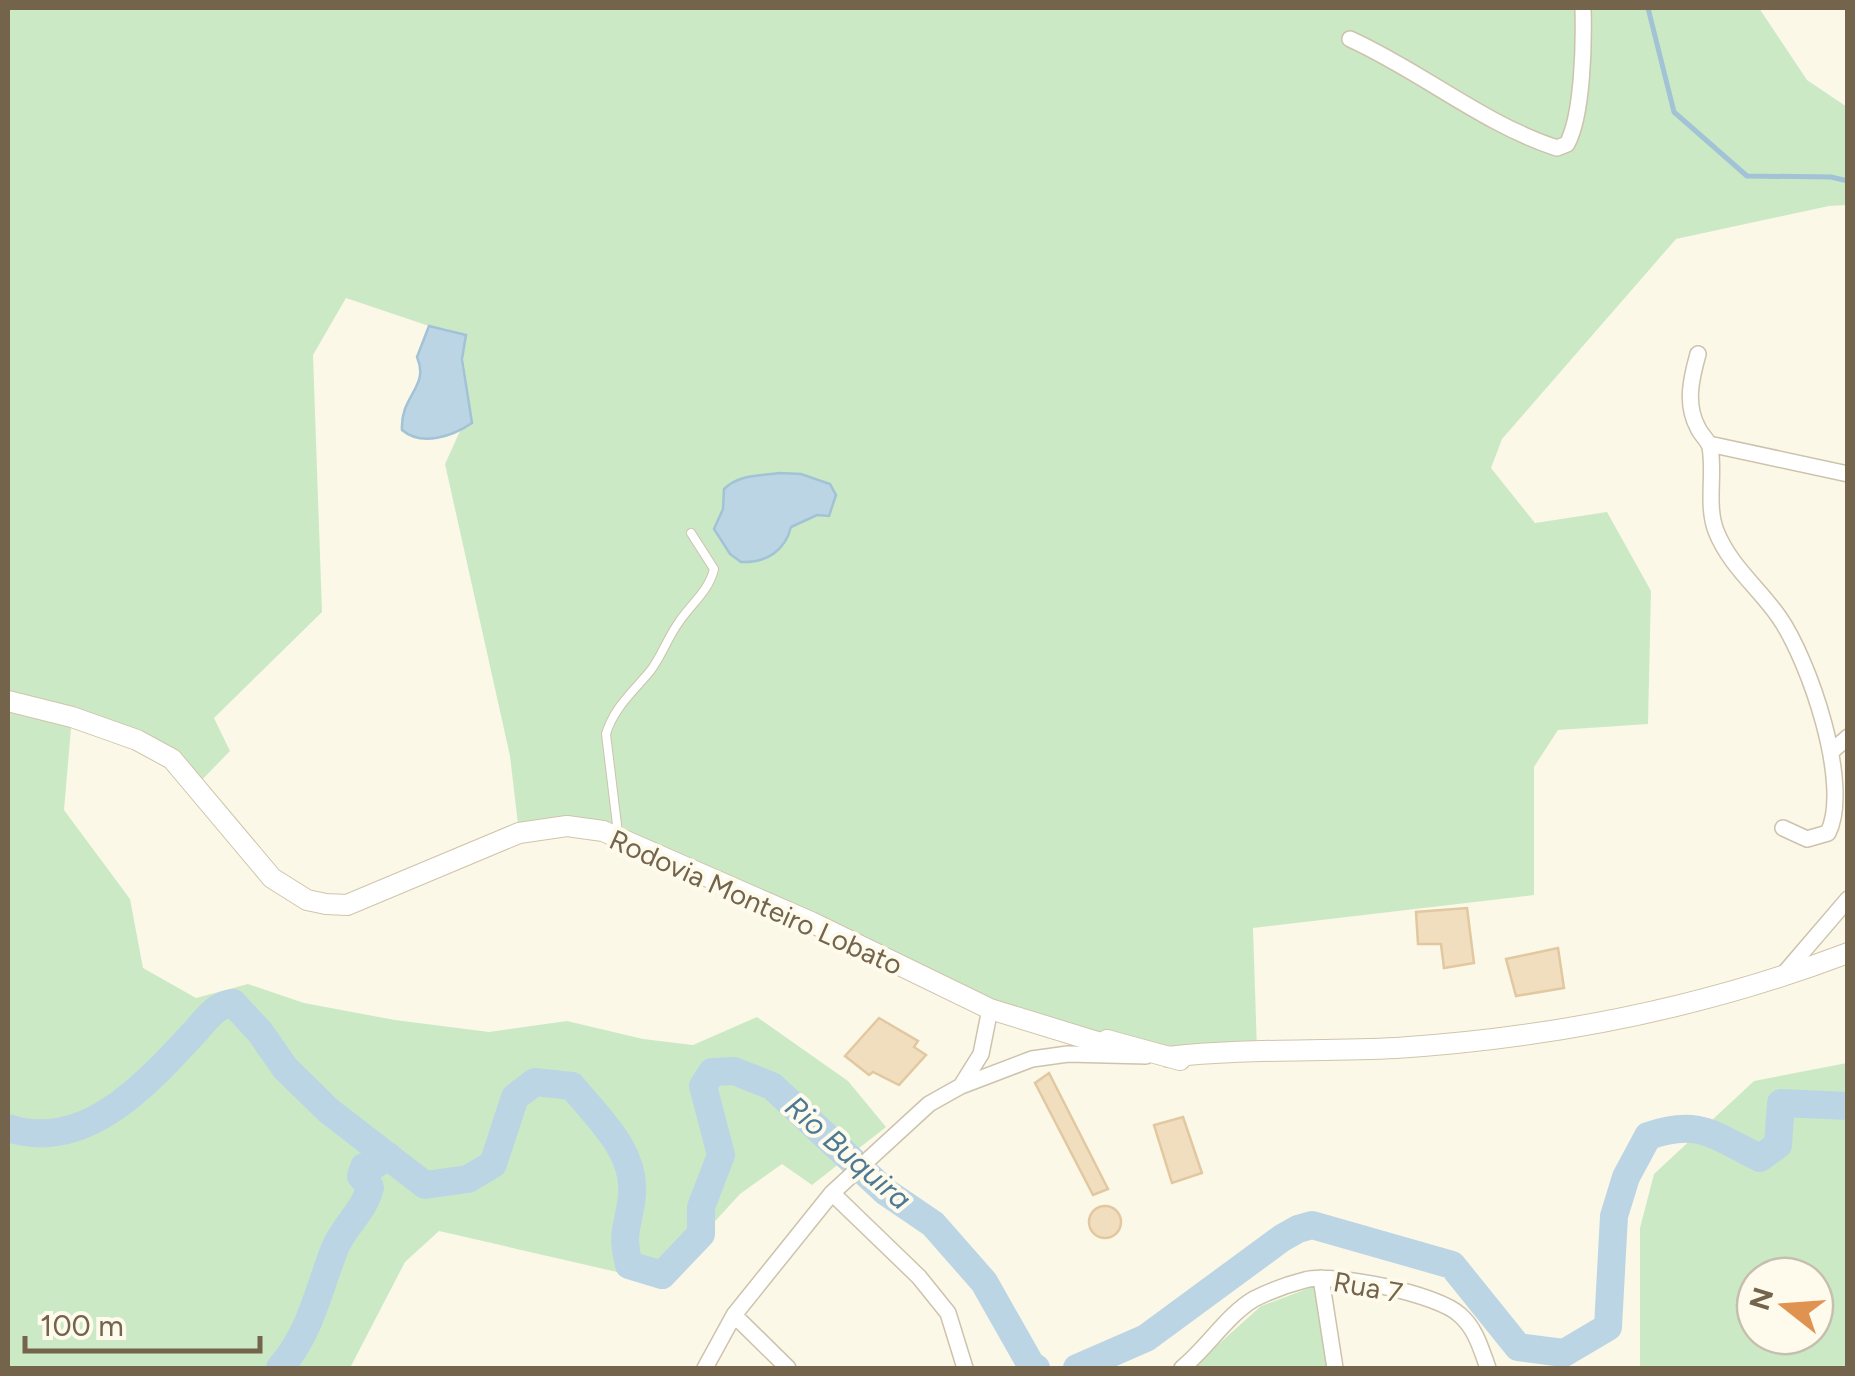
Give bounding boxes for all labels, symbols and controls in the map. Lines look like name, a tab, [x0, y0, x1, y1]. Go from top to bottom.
street label: Rodovia Monteiro Lobato	[604, 822, 908, 982]
water label: Rio Buquira	[778, 1088, 919, 1217]
north arrow	[1735, 1256, 1835, 1356]
street label: Rua 7	[1331, 1264, 1405, 1310]
text: N	[1742, 1283, 1781, 1314]
scale bar	[25, 1291, 260, 1353]
text: 100 m	[40, 1307, 124, 1344]

